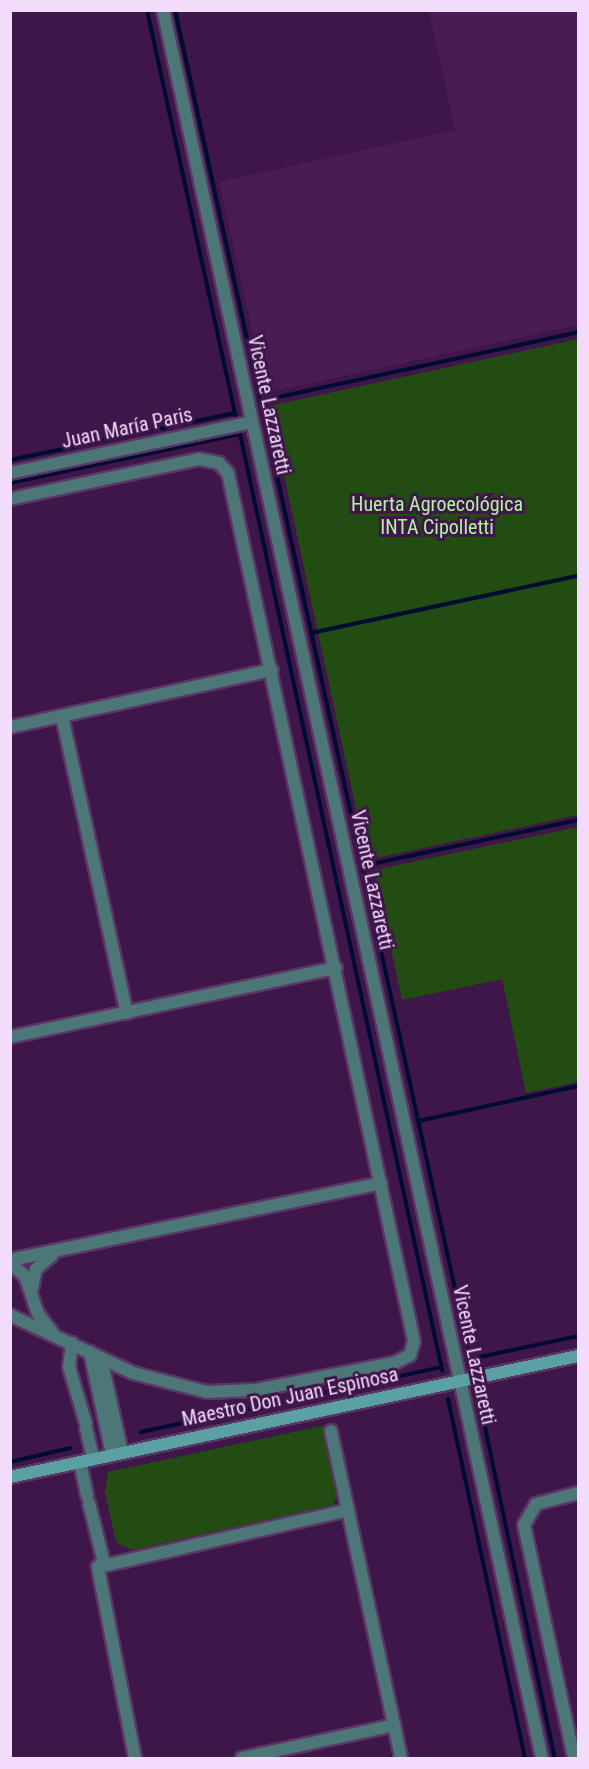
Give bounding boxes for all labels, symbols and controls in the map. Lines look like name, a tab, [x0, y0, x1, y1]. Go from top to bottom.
street label: Vicente Lazzaretti	[243, 333, 295, 477]
street label: Juan María Paris	[59, 402, 195, 454]
park label: Huerta Agroecológica INTA Cipolletti	[351, 492, 523, 539]
street label: Vicente Lazzaretti	[346, 808, 398, 952]
street label: Vicente Lazzaretti	[448, 1283, 500, 1427]
street label: Maestro Don Juan Espinosa	[180, 1362, 400, 1432]

